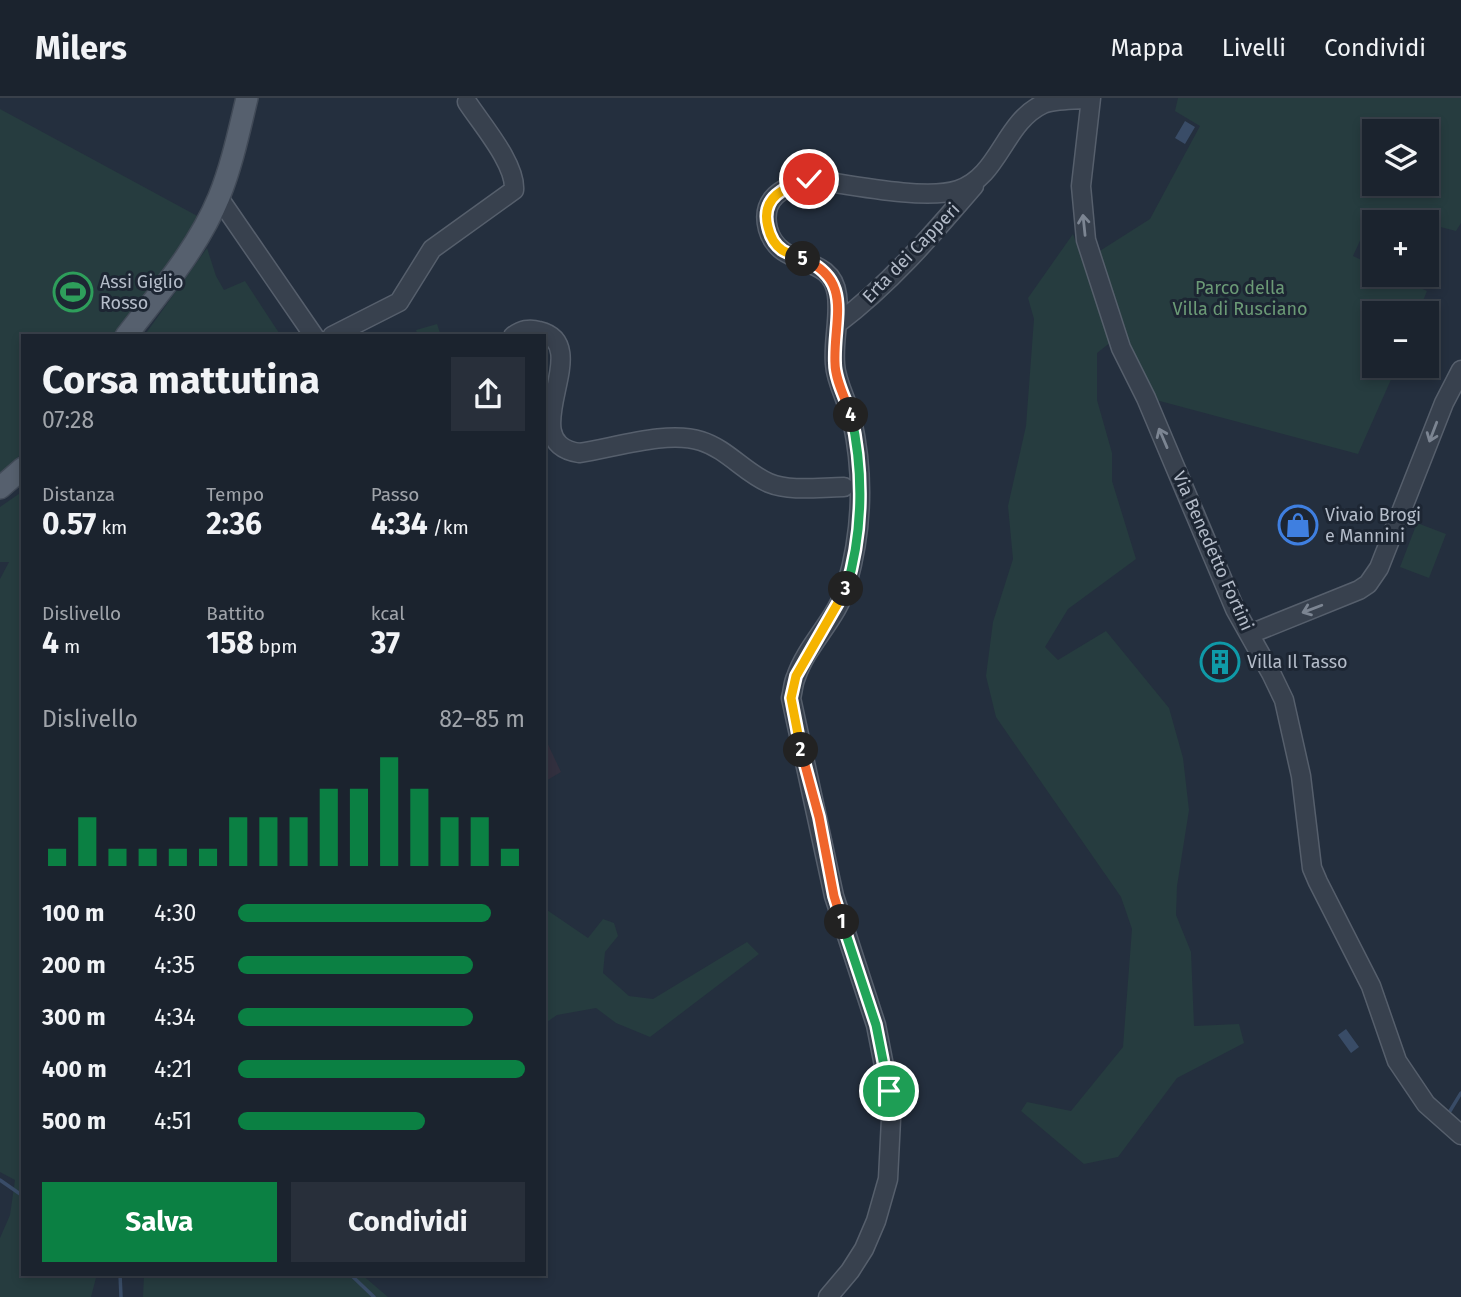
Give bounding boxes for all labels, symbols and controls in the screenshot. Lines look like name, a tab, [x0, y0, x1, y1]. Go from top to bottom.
text: Milers	[35, 28, 127, 68]
text: Mappa	[1111, 34, 1184, 62]
text: Livelli	[1222, 34, 1286, 62]
text: Condividi	[1324, 34, 1426, 62]
map controls	[1362, 119, 1439, 378]
button: layers	[1362, 119, 1439, 196]
pin	[779, 149, 839, 209]
icon: check	[790, 160, 828, 198]
street label: Erta dei Capperi	[858, 198, 964, 308]
button: +	[1362, 210, 1439, 287]
one-way arrow	[1078, 214, 1091, 237]
pin: 5	[786, 242, 820, 276]
text: 5	[797, 247, 808, 270]
sports icon: Assi Giglio Rosso	[52, 271, 94, 313]
place label: Assi Giglio Rosso	[100, 271, 183, 314]
park label: Parco della Villa di Rusciano	[1172, 277, 1308, 320]
button: −	[1362, 301, 1439, 378]
text: Corsa mattutina	[42, 357, 320, 403]
button: share	[451, 357, 525, 431]
pin: 4	[834, 398, 868, 432]
text: 4	[845, 403, 856, 426]
text: 07:28	[42, 406, 94, 434]
one-way arrow	[1426, 420, 1439, 442]
one-way arrow	[1155, 427, 1168, 449]
street label: Via Benedetto Fortini	[1168, 468, 1258, 634]
text: Distanza	[42, 483, 115, 506]
text: Tempo	[206, 483, 264, 506]
text: Passo	[371, 483, 419, 506]
shop icon: Vivaio Brogi e Mannini	[1277, 504, 1319, 546]
place label: Vivaio Brogi e Mannini	[1325, 504, 1421, 547]
text: 0.57	[42, 506, 96, 542]
text: 2:36	[206, 506, 262, 542]
text: 4:34	[371, 506, 428, 542]
text: km	[96, 516, 127, 539]
text: /km	[428, 516, 469, 539]
pin: 3	[828, 572, 864, 606]
text: 3	[841, 577, 850, 600]
text: Dislivello	[42, 602, 121, 625]
text: Battito	[206, 602, 265, 625]
text: kcal	[371, 602, 405, 625]
one-way arrow	[1302, 604, 1323, 617]
text: 4	[42, 625, 59, 661]
text: 158	[206, 625, 254, 661]
text: 37	[371, 625, 400, 661]
text: m	[59, 635, 80, 658]
text: bpm	[254, 635, 298, 658]
building icon: Villa Il Tasso	[1199, 641, 1241, 683]
place label: Villa Il Tasso	[1247, 651, 1348, 673]
text: Dislivello	[42, 705, 138, 733]
text: 82–85 m	[439, 705, 525, 733]
pin: 2	[784, 732, 818, 768]
text: 2	[796, 738, 805, 761]
text: 100 m	[42, 899, 104, 927]
text: 4:30	[154, 899, 196, 927]
pin: 1	[824, 904, 860, 940]
text: 1	[837, 910, 846, 933]
text: 200 m	[42, 951, 106, 979]
text: 4:35	[154, 951, 195, 979]
text: 300 m	[42, 1003, 106, 1031]
text: 4:34	[154, 1003, 196, 1031]
text: 400 m	[42, 1055, 107, 1083]
text: 4:21	[154, 1055, 193, 1083]
pin	[859, 1061, 919, 1121]
icon: arrive	[870, 1072, 908, 1110]
text: 500 m	[42, 1107, 106, 1135]
text: 4:51	[154, 1107, 192, 1135]
button: Salva	[42, 1182, 277, 1262]
button: Condividi	[291, 1182, 525, 1262]

